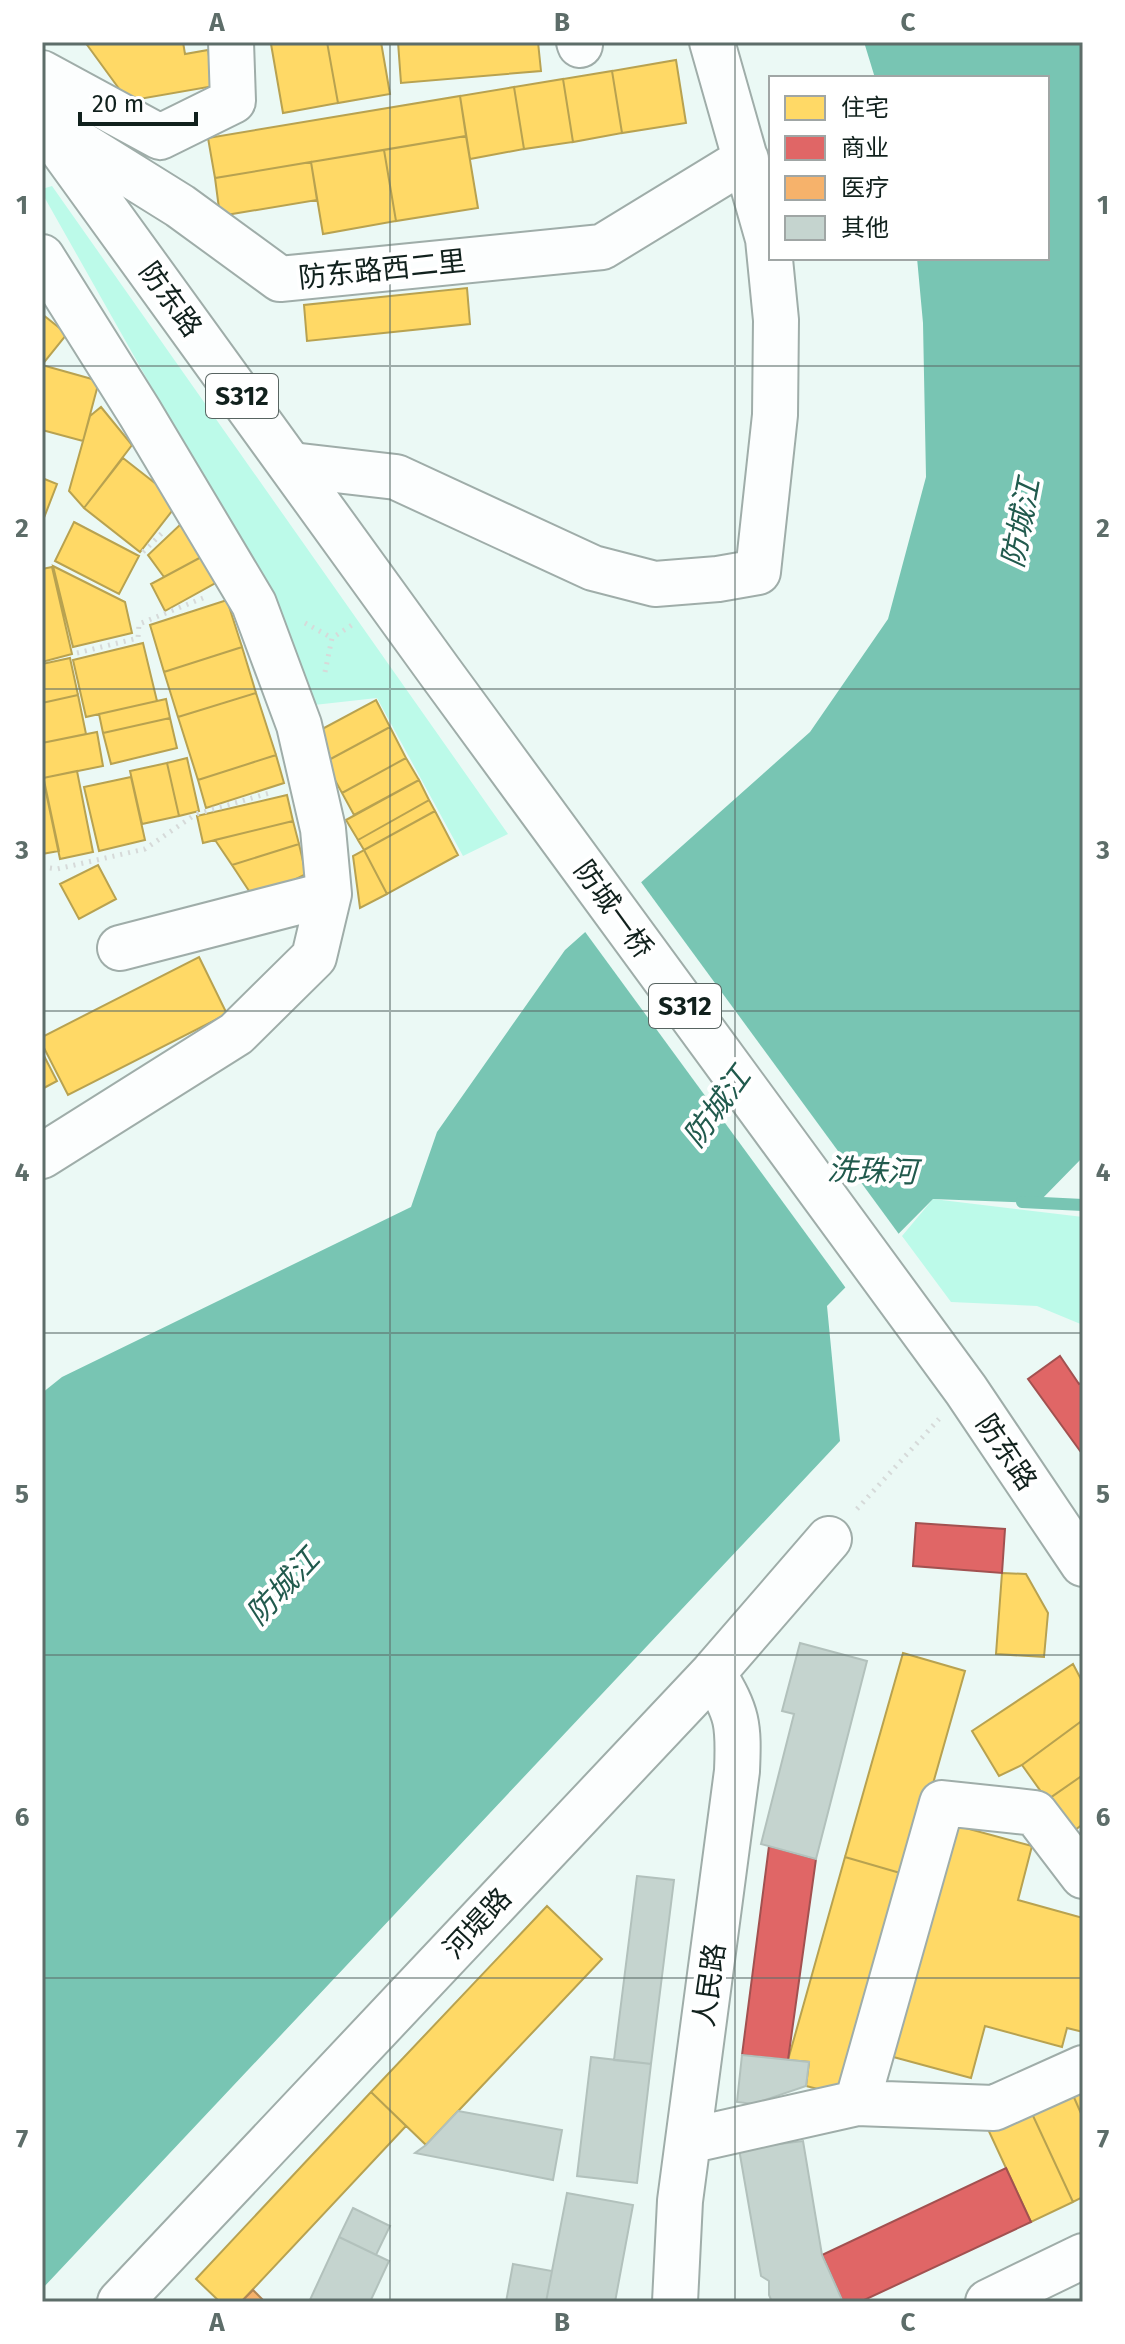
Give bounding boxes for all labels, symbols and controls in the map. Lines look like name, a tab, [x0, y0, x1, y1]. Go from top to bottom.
text: A	[208, 7, 225, 38]
text: B	[554, 7, 570, 38]
text: C	[901, 7, 916, 38]
scale bar	[80, 76, 196, 126]
legend	[769, 76, 1049, 260]
text: 20 m	[92, 90, 144, 118]
text: 住宅	[841, 94, 889, 122]
text: 商业	[841, 134, 889, 162]
text: 医疗	[841, 174, 889, 202]
text: 1	[16, 190, 28, 221]
text: 1	[1097, 190, 1109, 221]
text: 其他	[841, 214, 889, 242]
street label: 防东路西二里	[297, 244, 467, 295]
street label: 防东路	[133, 256, 209, 343]
road number: S312	[206, 374, 278, 418]
water label: 防城江	[995, 472, 1048, 571]
text: 2	[15, 513, 29, 544]
text: 2	[1096, 513, 1110, 544]
text: 3	[14, 835, 29, 866]
text: 3	[1095, 835, 1110, 866]
street label: 防城一桥	[567, 854, 660, 964]
road number: S312	[649, 984, 721, 1028]
water label: 防城江	[676, 1058, 760, 1154]
water label: 洗珠河	[826, 1151, 923, 1191]
text: 4	[15, 1157, 30, 1188]
text: 4	[1096, 1157, 1111, 1188]
street label: 防东路	[969, 1408, 1044, 1496]
text: 5	[15, 1479, 29, 1510]
text: 5	[1096, 1479, 1110, 1510]
water label: 防城江	[239, 1540, 329, 1632]
text: 6	[15, 1802, 30, 1833]
text: 6	[1096, 1802, 1111, 1833]
street label: 河堤路	[437, 1881, 518, 1965]
street label: 人民路	[687, 1941, 732, 2029]
text: 7	[16, 2124, 28, 2155]
text: 7	[1097, 2124, 1109, 2155]
text: A	[208, 2307, 225, 2338]
text: B	[554, 2307, 570, 2338]
text: C	[901, 2307, 916, 2338]

